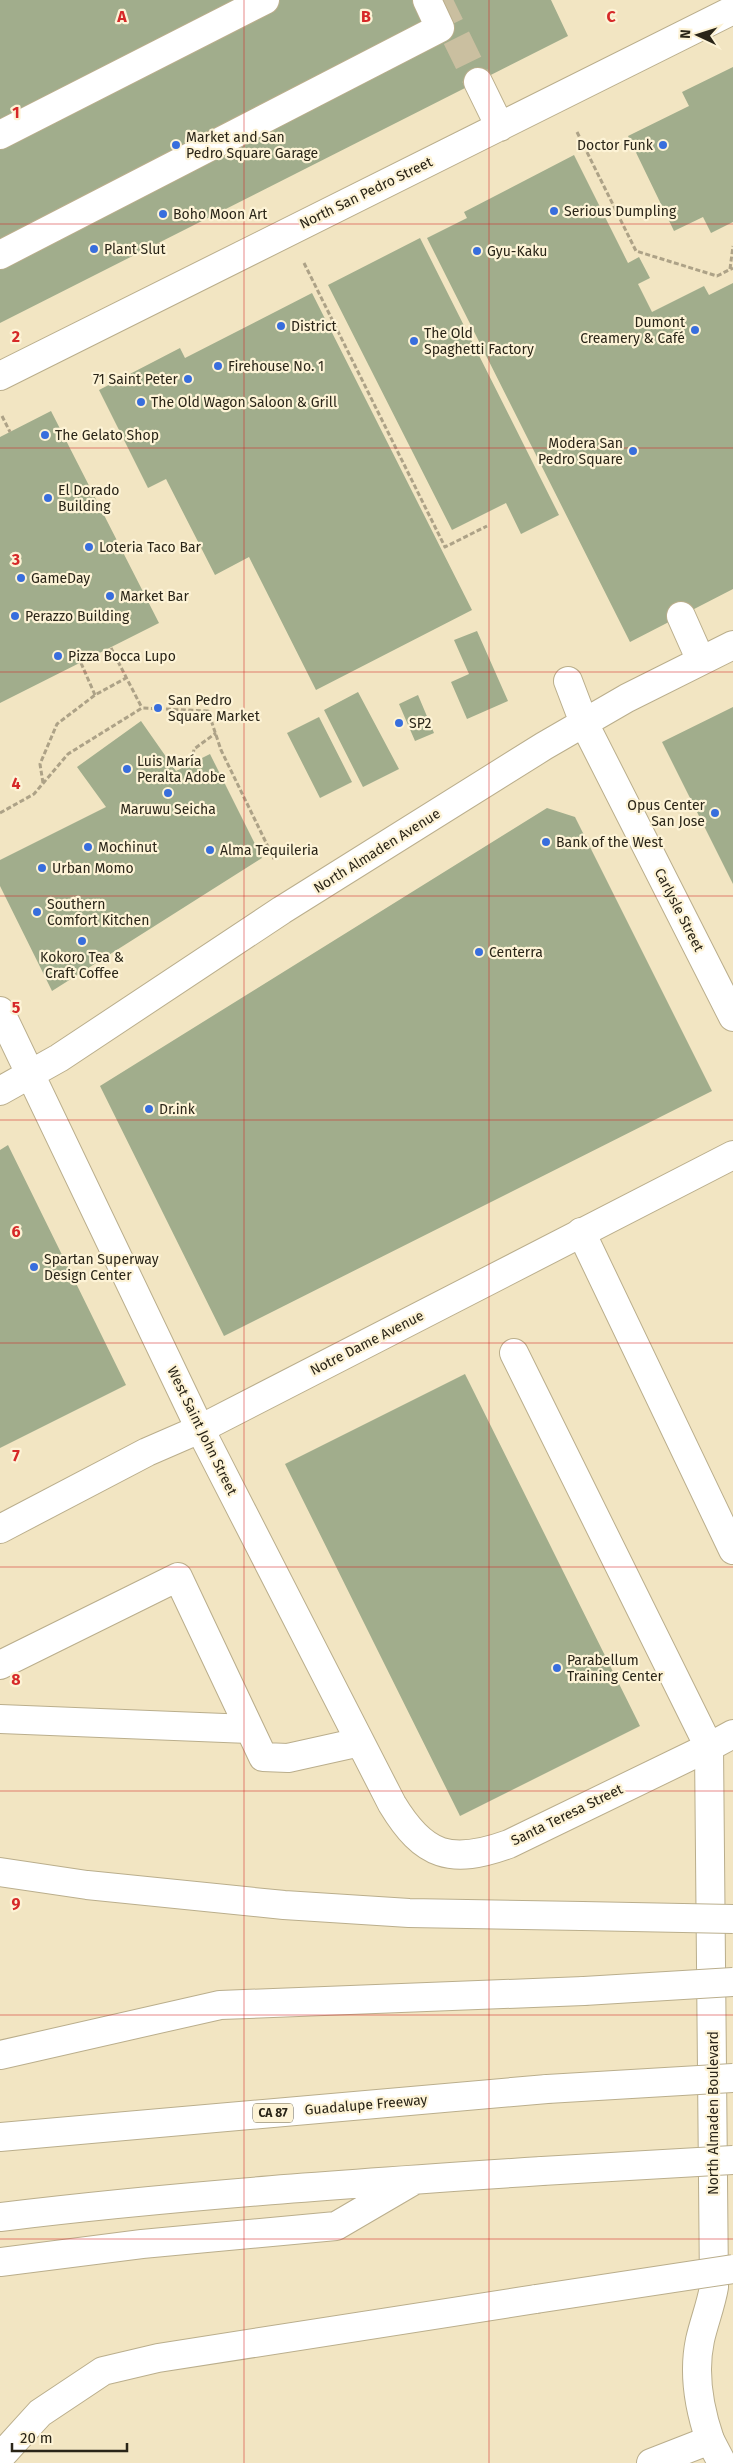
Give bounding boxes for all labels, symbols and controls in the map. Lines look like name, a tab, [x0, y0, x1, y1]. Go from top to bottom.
text: A	[116, 7, 127, 26]
text: B	[361, 7, 371, 26]
text: C	[606, 7, 616, 26]
north arrow	[673, 10, 723, 60]
text: N	[677, 29, 694, 39]
text: 1	[12, 103, 20, 122]
place label: Market and San Pedro Square Garage	[186, 129, 318, 162]
place label: Doctor Funk	[577, 137, 654, 154]
marker: Market and San Pedro Square Garage	[170, 139, 182, 151]
marker: Doctor Funk	[657, 139, 669, 151]
street label: North San Pedro Street	[297, 153, 436, 233]
place label: Serious Dumpling	[564, 203, 677, 220]
marker: Serious Dumpling	[548, 205, 560, 217]
place label: Boho Moon Art	[173, 206, 268, 223]
marker: Boho Moon Art	[157, 208, 169, 220]
place label: Plant Slut	[104, 241, 166, 258]
marker: Plant Slut	[88, 243, 100, 255]
place label: Gyu-Kaku	[487, 243, 548, 260]
marker: Gyu-Kaku	[471, 245, 483, 257]
place label: Dumont Creamery & Café	[580, 314, 686, 347]
place label: District	[291, 318, 338, 335]
marker: District	[275, 320, 287, 332]
marker: Dumont Creamery & Café	[689, 324, 701, 336]
place label: The Old Spaghetti Factory	[424, 325, 534, 358]
text: 2	[12, 327, 20, 346]
marker: The Old Spaghetti Factory	[408, 335, 420, 347]
place label: Firehouse No. 1	[228, 358, 324, 375]
marker: Firehouse No. 1	[212, 360, 224, 372]
place label: 71 Saint Peter	[93, 371, 179, 388]
marker: 71 Saint Peter	[182, 373, 194, 385]
place label: The Old Wagon Saloon & Grill	[151, 394, 337, 411]
marker: The Old Wagon Saloon & Grill	[135, 396, 147, 408]
place label: The Gelato Shop	[55, 427, 159, 444]
marker: The Gelato Shop	[39, 429, 51, 441]
place label: Modera San Pedro Square	[538, 435, 623, 468]
marker: Modera San Pedro Square	[627, 445, 639, 457]
place label: El Dorado Building	[58, 482, 119, 515]
marker: El Dorado Building	[42, 492, 54, 504]
place label: Loteria Taco Bar	[99, 539, 202, 556]
marker: Loteria Taco Bar	[83, 541, 95, 553]
text: 3	[11, 550, 20, 569]
place label: GameDay	[31, 570, 90, 587]
marker: GameDay	[15, 572, 27, 584]
place label: Market Bar	[120, 588, 189, 605]
marker: Market Bar	[104, 590, 116, 602]
place label: Perazzo Building	[25, 608, 130, 625]
marker: Perazzo Building	[9, 610, 21, 622]
place label: Pizza Bocca Lupo	[68, 648, 176, 665]
marker: Pizza Bocca Lupo	[52, 650, 64, 662]
place label: San Pedro Square Market	[168, 692, 261, 725]
marker: San Pedro Square Market	[152, 702, 164, 714]
place label: SP2	[409, 715, 431, 732]
marker: SP2	[393, 717, 405, 729]
place label: Luis María Peralta Adobe	[137, 753, 226, 786]
marker: Luis María Peralta Adobe	[121, 763, 133, 775]
text: 4	[11, 774, 21, 793]
marker: Maruwu Seicha	[162, 787, 174, 799]
place label: Opus Center San Jose	[627, 797, 706, 830]
place label: Maruwu Seicha	[120, 801, 216, 818]
street label: North Almaden Avenue	[310, 805, 444, 897]
marker: Opus Center San Jose	[709, 807, 721, 819]
place label: Bank of the West	[556, 834, 664, 851]
marker: Bank of the West	[540, 836, 552, 848]
place label: Mochinut	[98, 839, 158, 856]
marker: Mochinut	[82, 841, 94, 853]
place label: Alma Tequileria	[220, 842, 319, 859]
marker: Alma Tequileria	[204, 844, 216, 856]
place label: Urban Momo	[52, 860, 134, 877]
marker: Urban Momo	[36, 862, 48, 874]
street label: Carlysle Street	[651, 865, 708, 955]
place label: Southern Comfort Kitchen	[47, 896, 149, 929]
marker: Southern Comfort Kitchen	[31, 906, 43, 918]
marker: Kokoro Tea & Craft Coffee	[76, 935, 88, 947]
place label: Centerra	[489, 944, 543, 961]
marker: Centerra	[473, 946, 485, 958]
place label: Kokoro Tea & Craft Coffee	[40, 949, 124, 982]
text: 5	[12, 998, 21, 1017]
place label: Dr.ink	[159, 1101, 196, 1118]
marker: Dr.ink	[143, 1103, 155, 1115]
text: 6	[11, 1222, 21, 1241]
place label: Spartan Superway Design Center	[44, 1251, 159, 1284]
marker: Spartan Superway Design Center	[28, 1261, 40, 1273]
street label: Notre Dame Avenue	[307, 1307, 427, 1379]
street label: West Saint John Street	[163, 1364, 241, 1499]
text: 7	[12, 1446, 20, 1465]
place label: Parabellum Training Center	[567, 1652, 664, 1685]
marker: Parabellum Training Center	[551, 1662, 563, 1674]
text: 8	[11, 1670, 21, 1689]
street label: Santa Teresa Street	[508, 1780, 626, 1849]
text: 9	[12, 1894, 21, 1913]
street label: North Almaden Boulevard	[705, 2031, 722, 2195]
street label: Guadalupe Freeway	[304, 2091, 428, 2119]
road number: CA 87	[253, 2104, 293, 2122]
scale bar	[12, 2420, 128, 2452]
text: 20 m	[20, 2429, 53, 2447]

